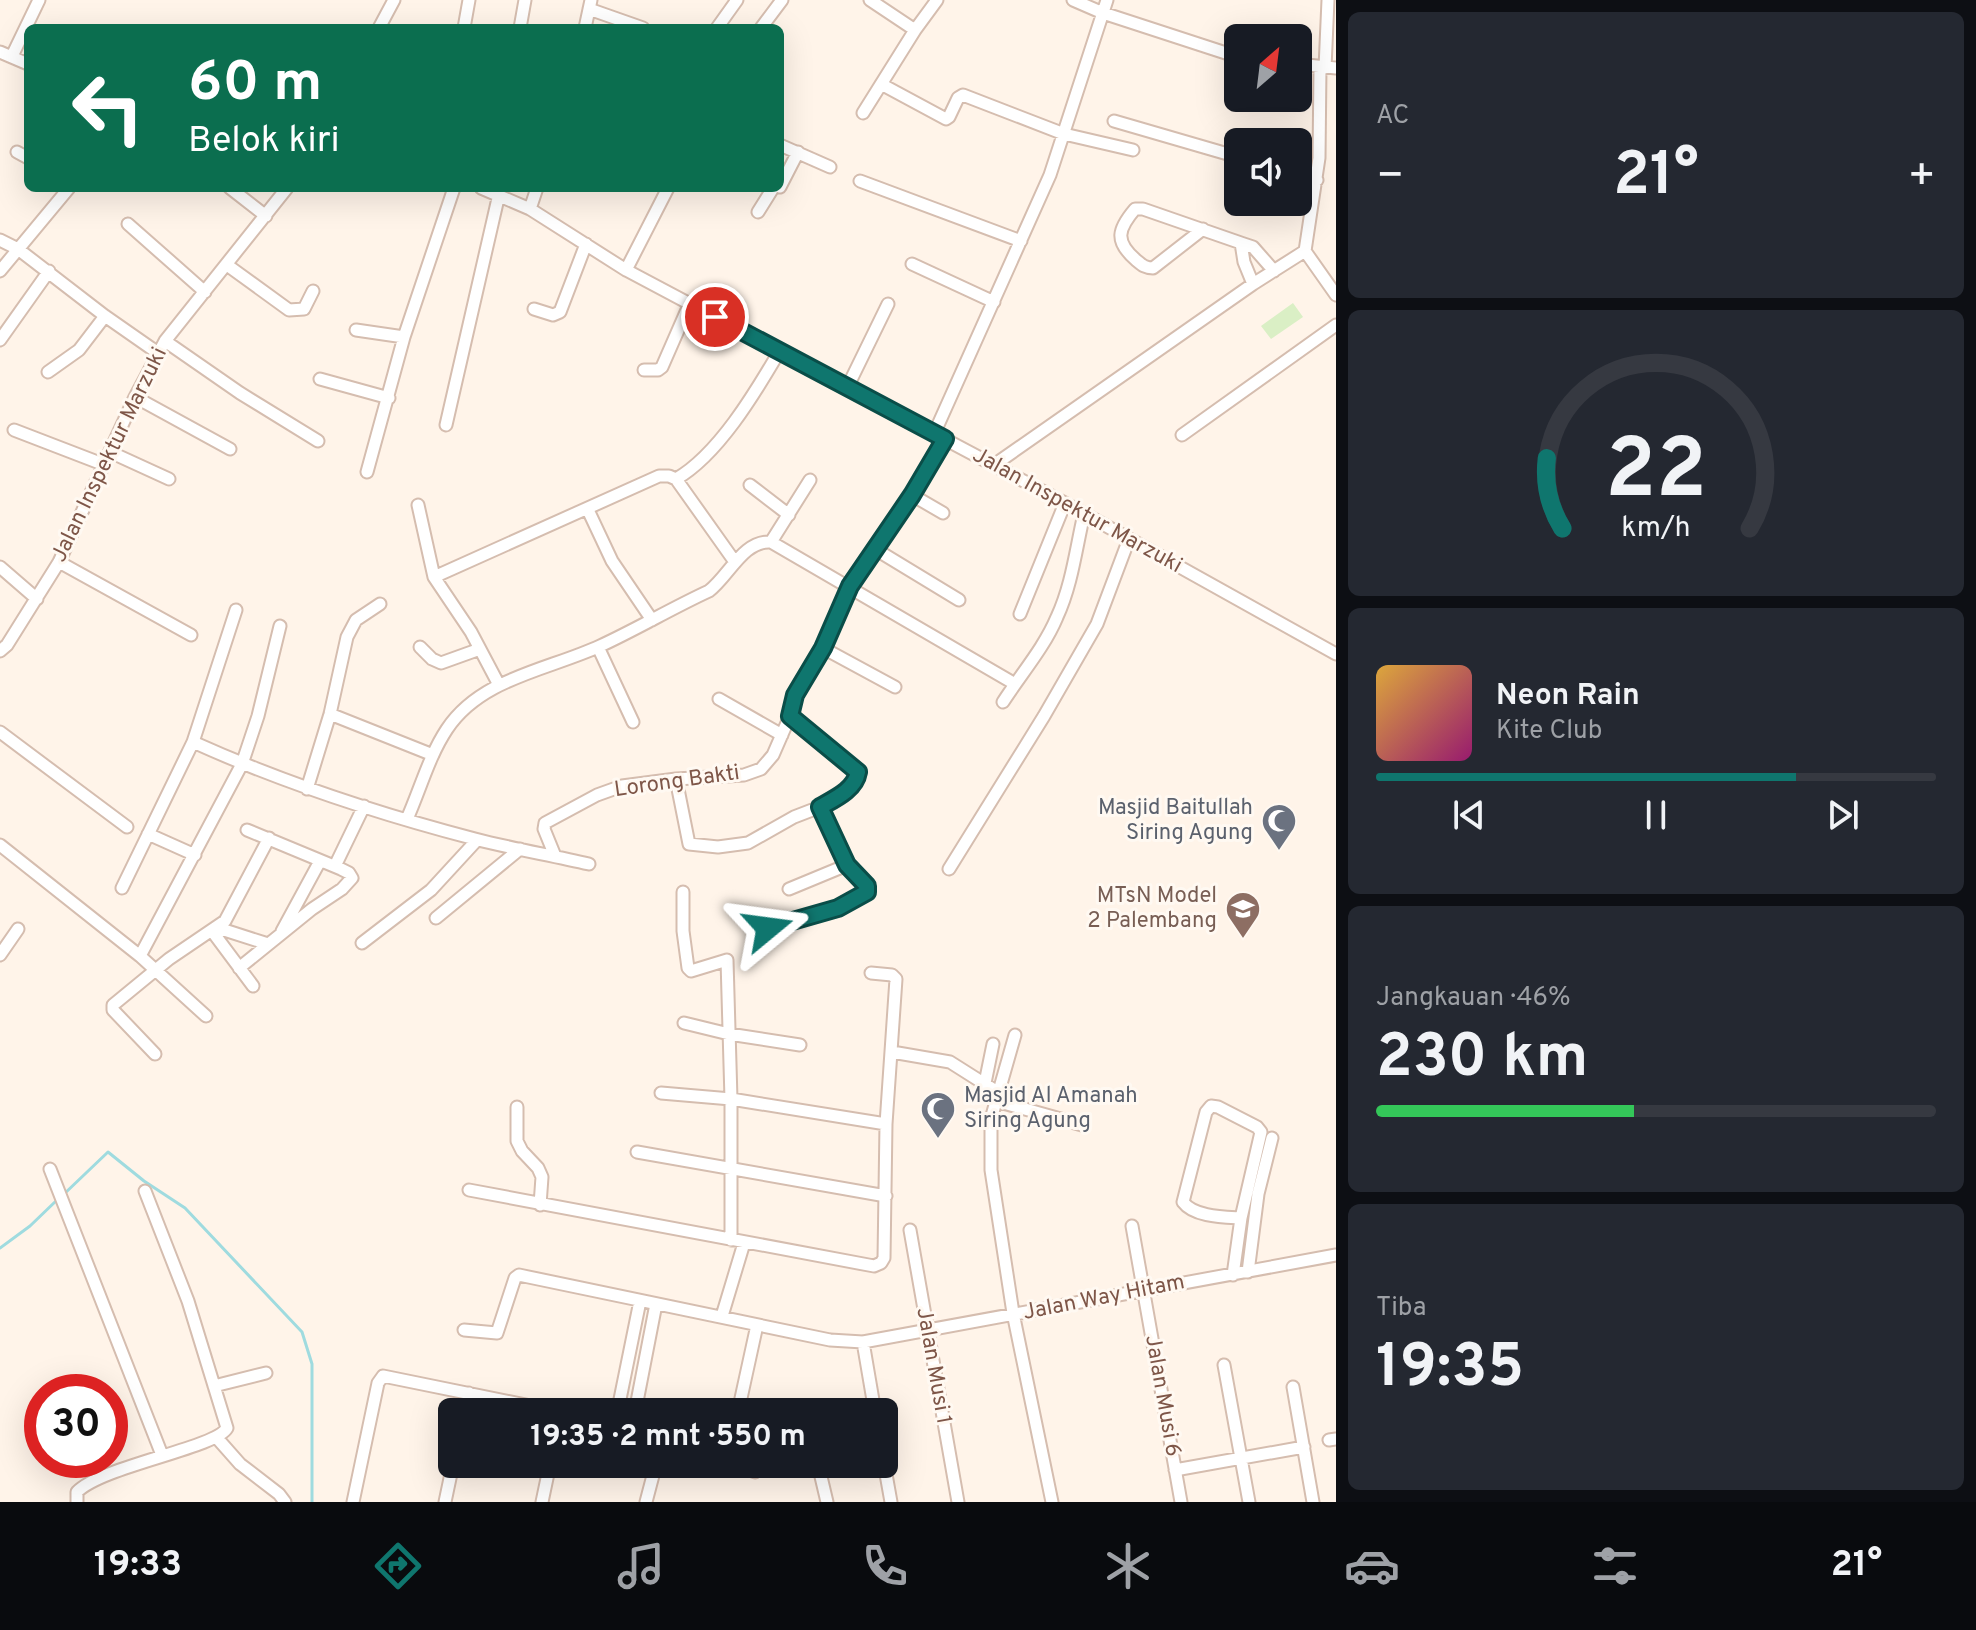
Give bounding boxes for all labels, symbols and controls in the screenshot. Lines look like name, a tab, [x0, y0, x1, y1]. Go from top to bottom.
north arrow	[1224, 24, 1312, 112]
map controls	[1224, 24, 1312, 216]
text: 60 m	[188, 50, 322, 120]
icon: left	[56, 56, 160, 160]
text: AC	[1376, 100, 1409, 133]
text: Belok kiri	[188, 119, 340, 165]
button: sound	[1224, 128, 1312, 216]
text: 21°	[1613, 140, 1699, 216]
text: −	[1376, 150, 1404, 206]
text: +	[1908, 150, 1936, 206]
pin	[681, 283, 749, 351]
icon: arrive	[693, 295, 737, 339]
street label: Jalan Inspektur Marzuki	[46, 343, 174, 567]
text: 22	[1605, 422, 1707, 527]
street label: Jalan Inspektur Marzuki	[967, 442, 1187, 580]
text: km/h	[1621, 511, 1691, 547]
text: Neon Rain	[1496, 678, 1640, 715]
text: Kite Club	[1496, 715, 1602, 748]
street label: Lorong Bakti	[613, 760, 741, 804]
icon: previous	[1447, 793, 1491, 837]
icon: pause	[1634, 793, 1678, 837]
icon: next	[1821, 793, 1865, 837]
place label: Masjid Baitullah Siring Agung	[1098, 795, 1253, 847]
mosque icon: Masjid Baitullah Siring Agung	[1260, 802, 1298, 852]
place label: MTsN Model 2 Palembang	[1087, 883, 1217, 935]
position arrow	[726, 886, 810, 970]
school or university icon: MTsN Model 2 Palembang	[1224, 890, 1262, 940]
text: Jangkauan · 46%	[1376, 982, 1571, 1015]
text: 230 km	[1376, 1022, 1588, 1098]
place label: Masjid Al Amanah Siring Agung	[964, 1083, 1138, 1135]
mosque icon: Masjid Al Amanah Siring Agung	[919, 1090, 957, 1140]
street label: Jalan Way Hitam	[1021, 1269, 1187, 1327]
text: Tiba	[1376, 1292, 1426, 1325]
street label: Jalan Musi 1	[909, 1305, 957, 1427]
text: 19:35	[1376, 1332, 1524, 1408]
street label: Jalan Musi 6	[1138, 1333, 1186, 1459]
speed limit sign: 30	[24, 1374, 128, 1478]
text: 19:35 · 2 mnt · 550 m	[530, 1419, 806, 1456]
icon: directions	[370, 1538, 426, 1594]
icon: music	[613, 1538, 669, 1594]
icon: phone	[857, 1538, 913, 1594]
icon: climate	[1100, 1538, 1156, 1594]
icon: car	[1344, 1538, 1400, 1594]
icon: filters	[1587, 1538, 1643, 1594]
text: 19:33	[94, 1543, 182, 1589]
text: 21°	[1831, 1543, 1882, 1589]

